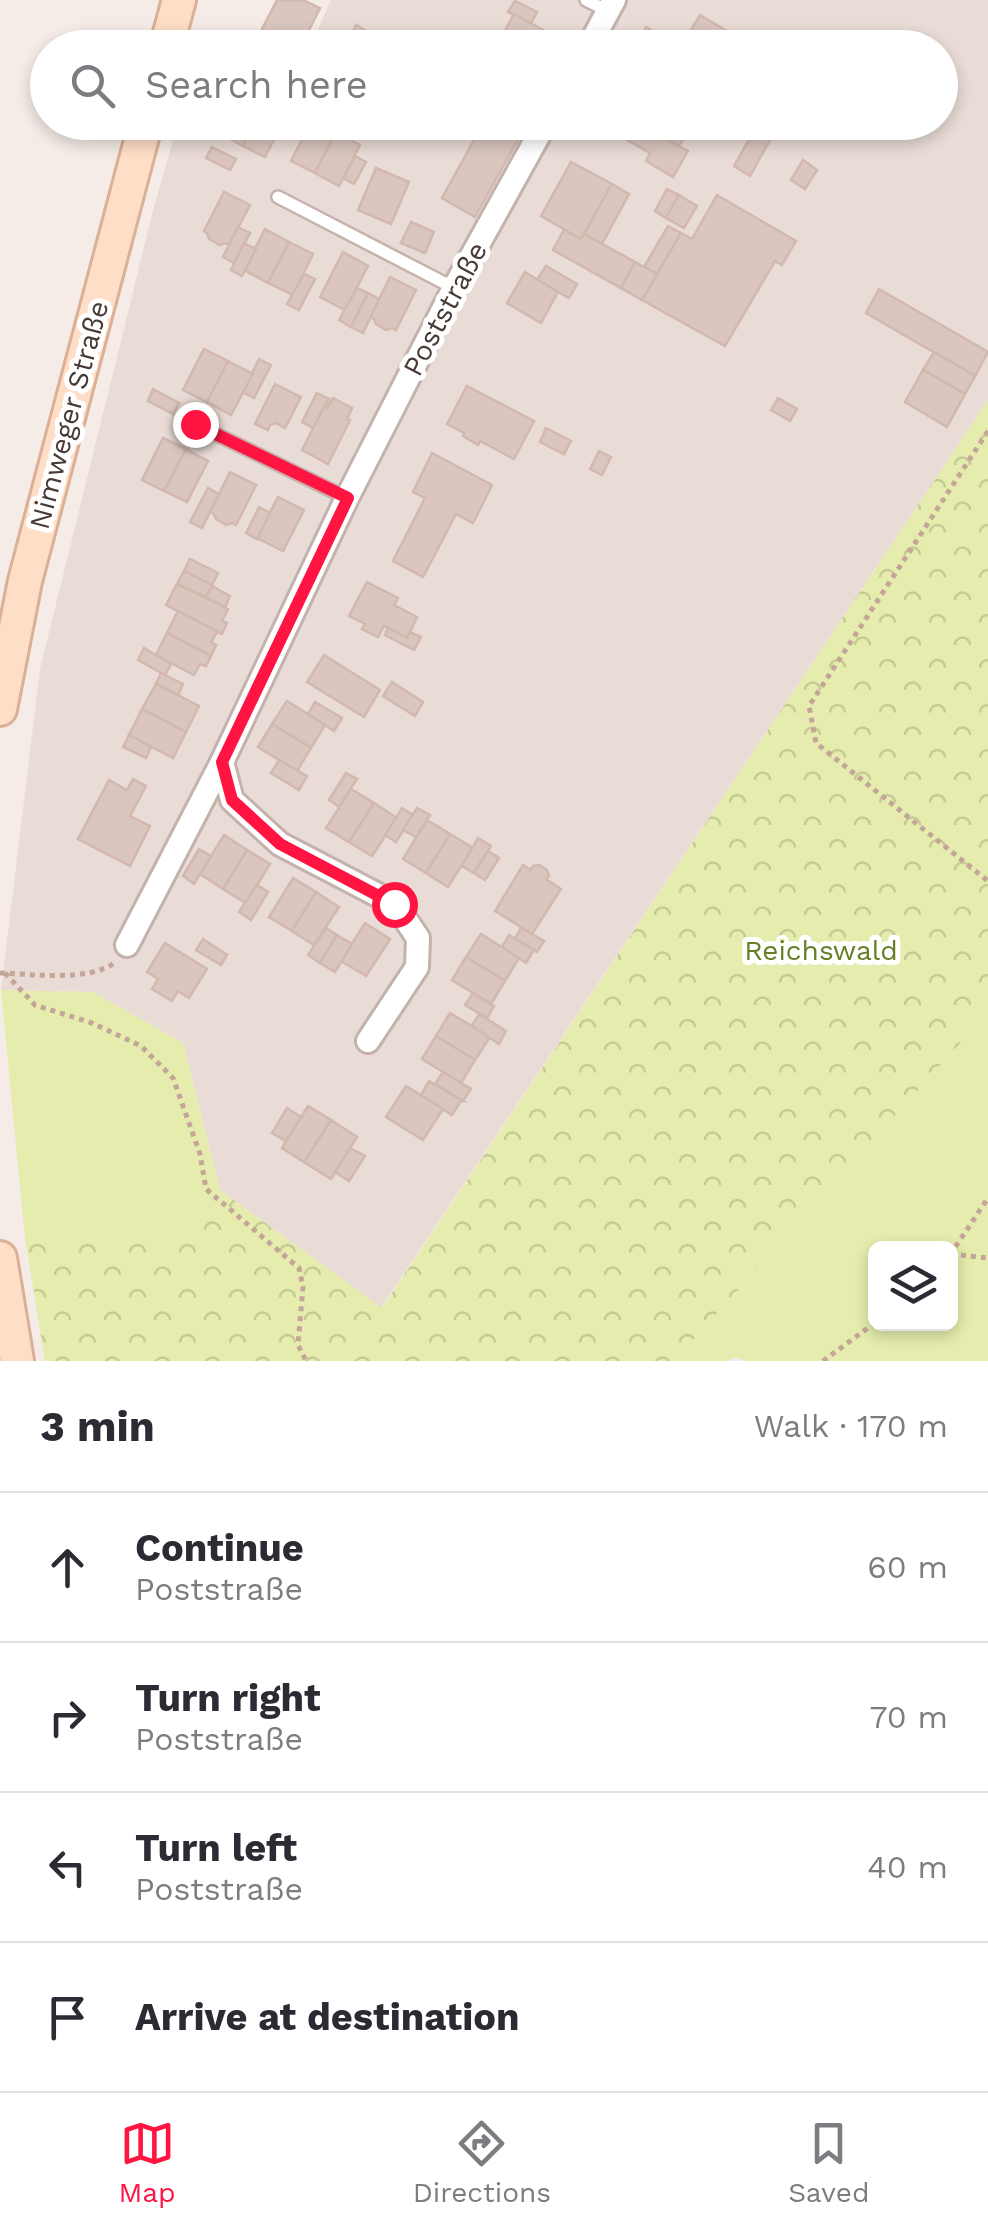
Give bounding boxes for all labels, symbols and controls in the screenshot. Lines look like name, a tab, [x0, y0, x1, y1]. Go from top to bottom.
search box	[30, 30, 958, 140]
icon: search	[65, 58, 120, 113]
text: Search here	[145, 63, 368, 107]
street label: Poststraße	[396, 236, 494, 382]
street label: Nimweger Straße	[23, 297, 115, 533]
route end	[173, 402, 219, 448]
route start	[372, 882, 418, 928]
park label: Reichswald	[744, 934, 898, 967]
map controls	[868, 1241, 958, 1331]
button: layers	[868, 1241, 958, 1331]
text: 3 min	[40, 1402, 155, 1451]
text: Walk · 170 m	[754, 1407, 948, 1445]
text: Continue	[135, 1526, 304, 1570]
icon: ahead	[40, 1540, 95, 1595]
text: 60 m	[867, 1548, 948, 1586]
text: Poststraße	[135, 1570, 303, 1608]
text: Turn right	[135, 1676, 321, 1720]
icon: right	[40, 1690, 95, 1745]
text: 70 m	[869, 1698, 948, 1736]
text: Poststraße	[135, 1720, 303, 1758]
text: Turn left	[135, 1826, 297, 1870]
icon: left	[40, 1840, 95, 1895]
text: 40 m	[867, 1848, 948, 1886]
text: Poststraße	[135, 1870, 303, 1908]
icon: arrive	[40, 1990, 95, 2045]
text: Arrive at destination	[135, 1995, 520, 2039]
tab: Map	[119, 2116, 176, 2209]
tab: Directions	[413, 2116, 551, 2209]
tab: Saved	[788, 2116, 869, 2209]

